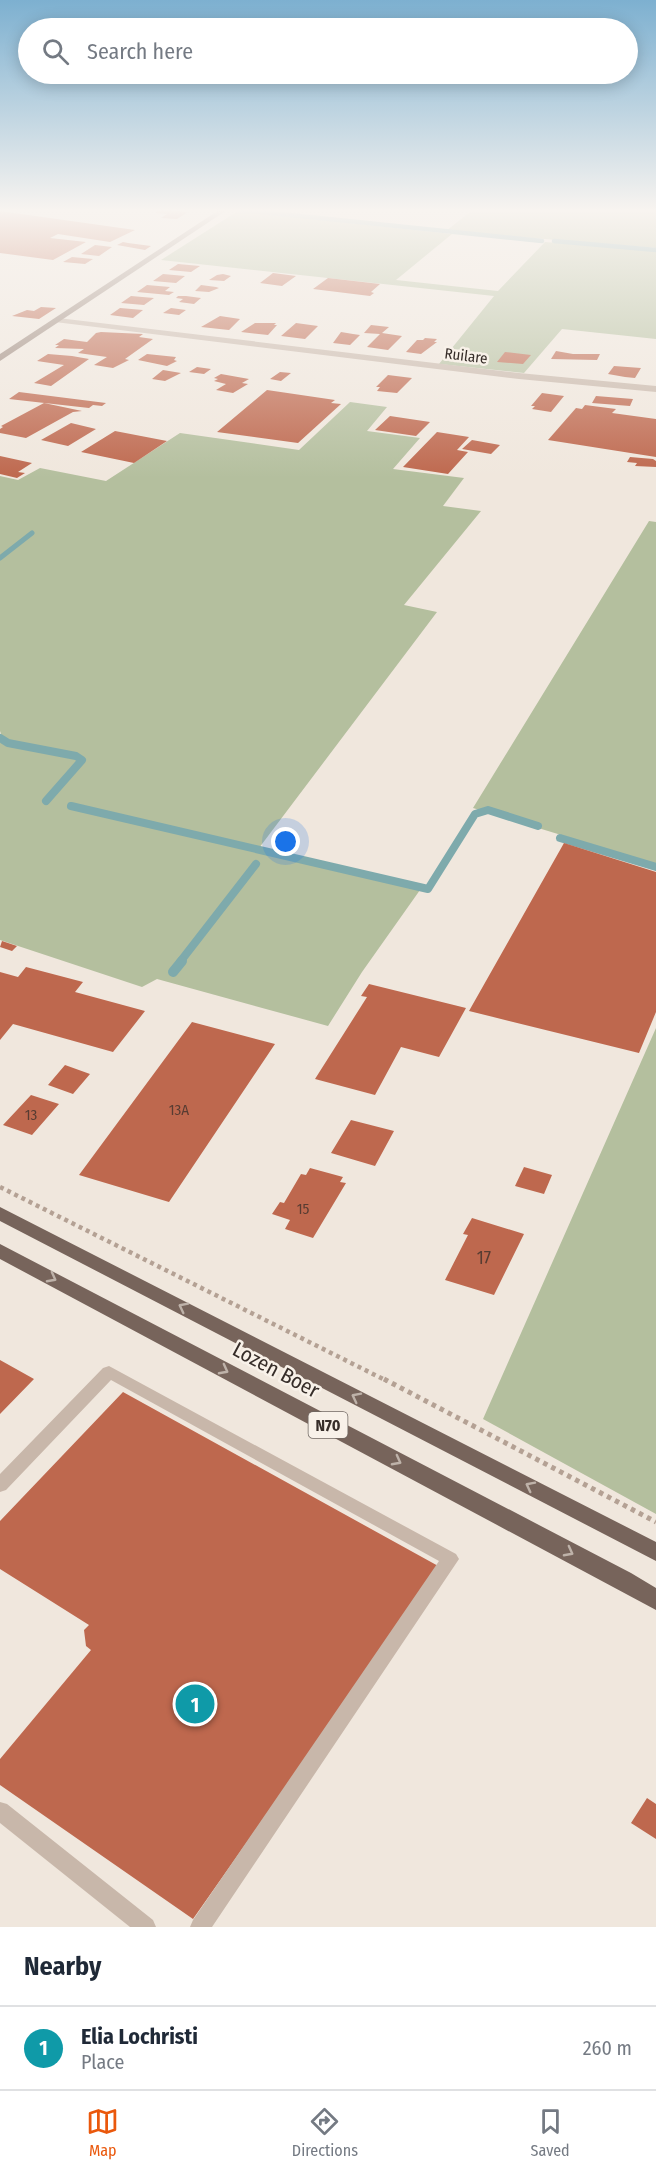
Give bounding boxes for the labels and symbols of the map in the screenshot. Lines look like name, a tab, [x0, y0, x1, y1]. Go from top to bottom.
street label: Ruilare	[443, 344, 489, 368]
your location	[271, 827, 300, 856]
house number: 13A	[169, 1101, 189, 1119]
house number: 13	[25, 1106, 38, 1124]
house number: 15	[297, 1200, 309, 1218]
house number: 17	[477, 1247, 491, 1269]
one-way arrow	[45, 1271, 56, 1283]
one-way arrow	[179, 1303, 189, 1314]
street label: Lozen Boer	[228, 1336, 324, 1404]
one-way arrow	[218, 1362, 229, 1374]
one-way arrow	[352, 1392, 363, 1404]
road number: N70	[308, 1412, 348, 1438]
one-way arrow	[390, 1454, 401, 1465]
one-way arrow	[525, 1482, 536, 1493]
one-way arrow	[563, 1545, 573, 1556]
pin: 1	[176, 1682, 214, 1726]

